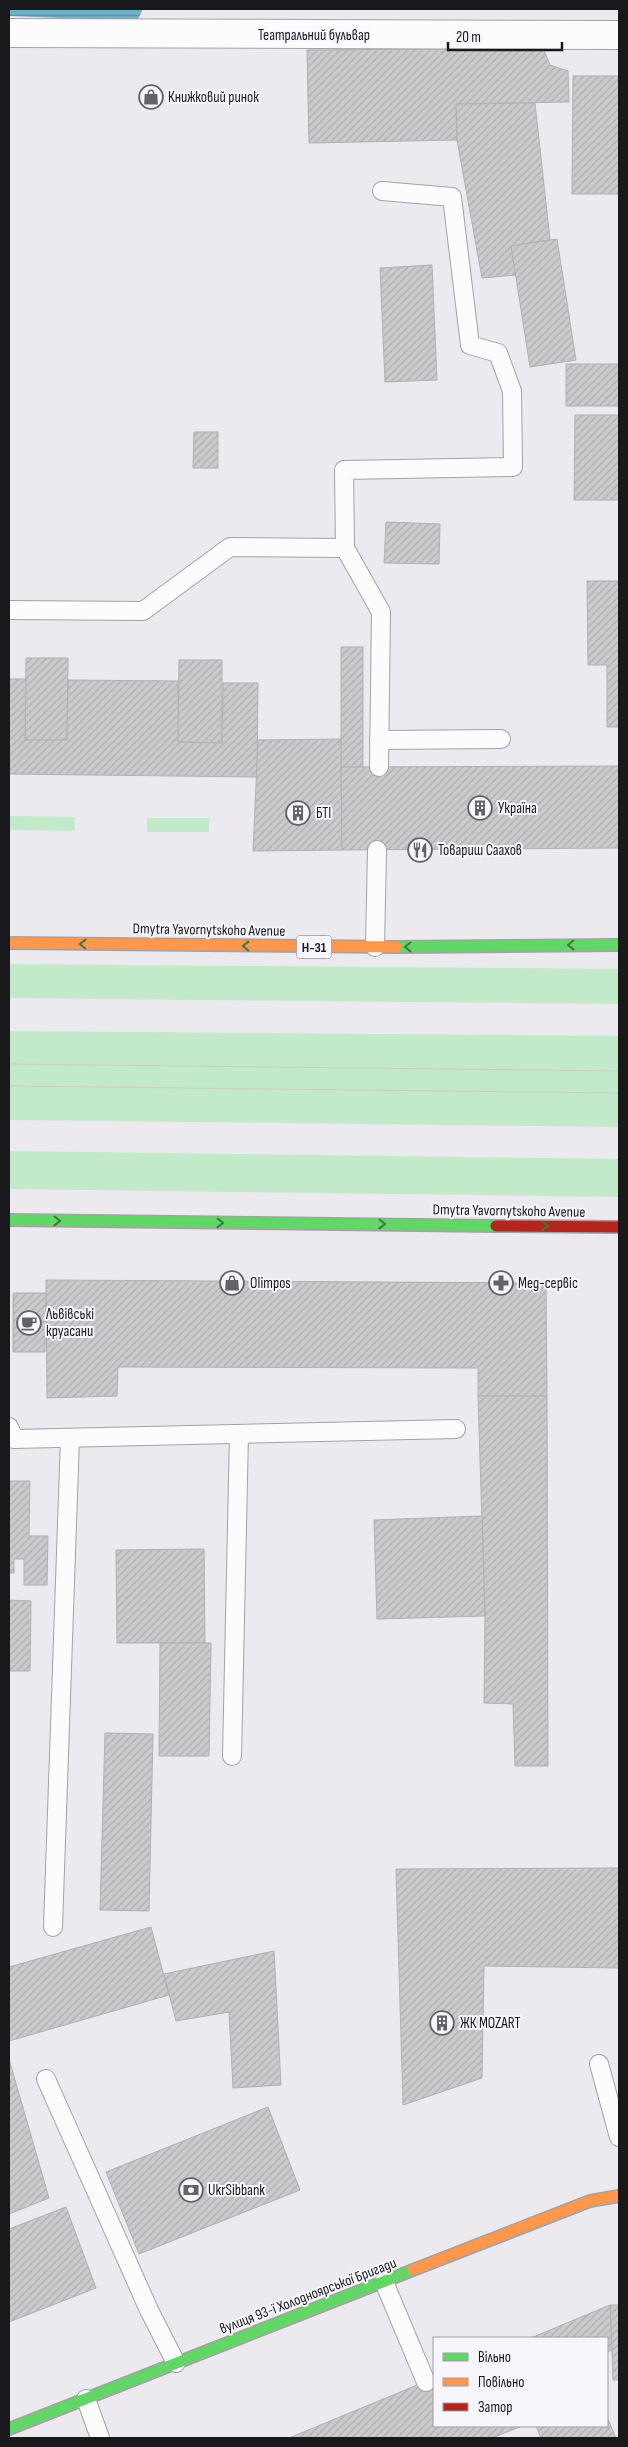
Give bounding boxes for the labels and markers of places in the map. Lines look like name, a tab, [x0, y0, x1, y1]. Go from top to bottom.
shop icon: Книжковий ринок	[138, 84, 164, 110]
place label: Книжковий ринок	[168, 88, 259, 107]
building icon: Україна	[467, 795, 493, 821]
place label: Україна	[498, 799, 537, 818]
building icon: БТІ	[285, 800, 311, 826]
place label: БТІ	[316, 804, 331, 823]
restaurant icon: Товариш Саахов	[407, 837, 433, 863]
place label: Товариш Саахов	[438, 841, 522, 860]
shop icon: Olimpos	[219, 1270, 245, 1296]
pharmacy icon: Мед-сервіс	[488, 1270, 514, 1296]
place label: Olimpos	[250, 1274, 291, 1293]
place label: Мед-сервіс	[518, 1274, 578, 1293]
place label: Львівські круасани	[45, 1305, 94, 1341]
cafe icon: Львівські круасани	[16, 1310, 42, 1336]
building icon: ЖК MOZART	[429, 2010, 455, 2036]
place label: ЖК MOZART	[460, 2014, 521, 2033]
bank icon: UkrSibbank	[178, 2177, 204, 2203]
place label: UkrSibbank	[208, 2181, 265, 2200]

